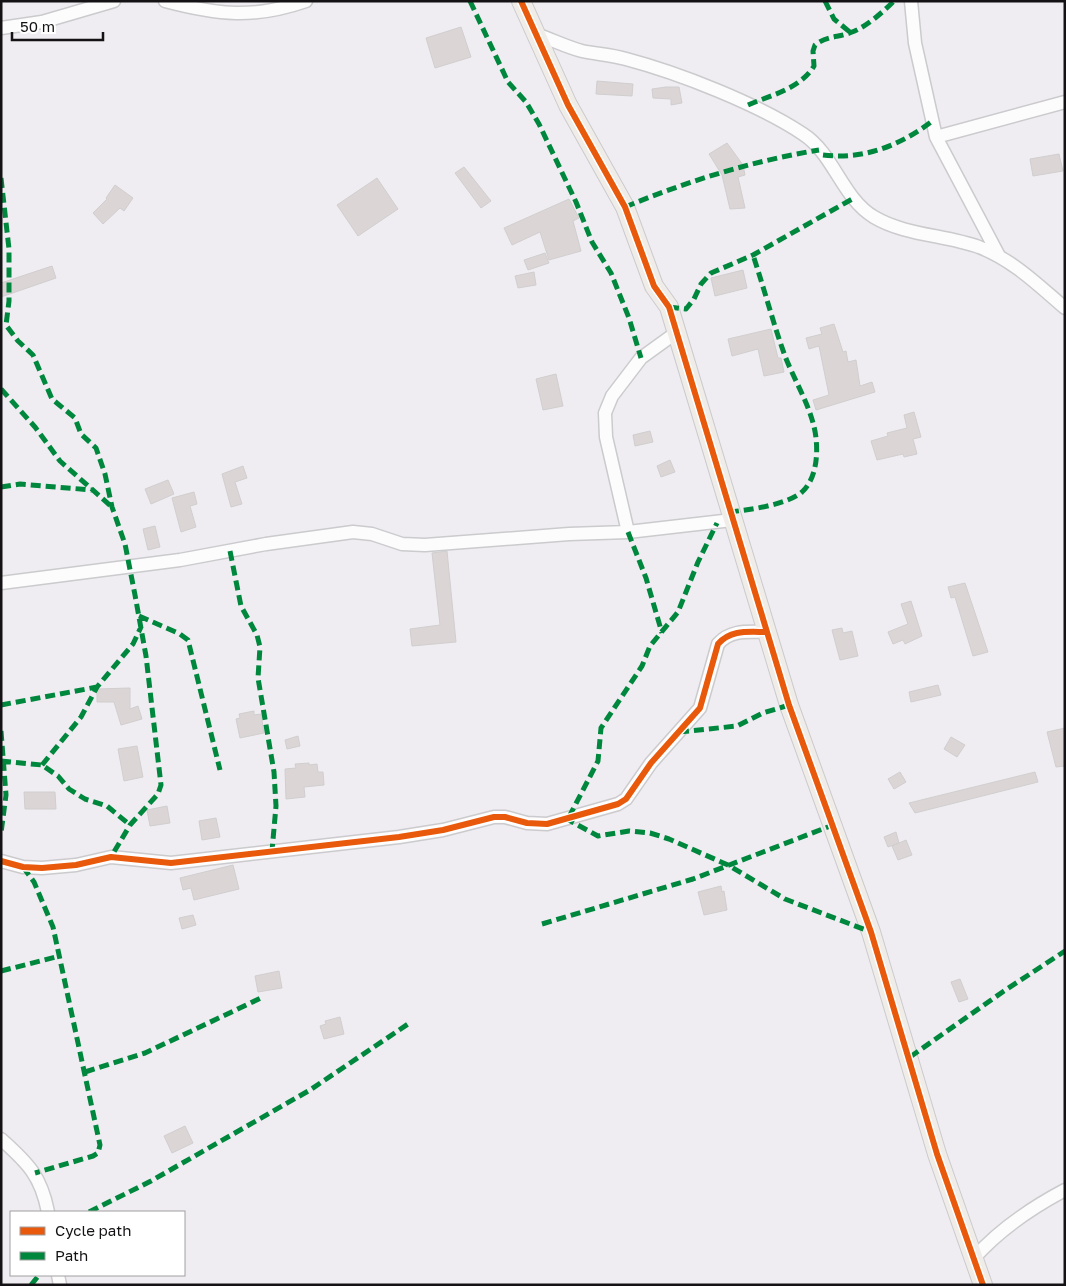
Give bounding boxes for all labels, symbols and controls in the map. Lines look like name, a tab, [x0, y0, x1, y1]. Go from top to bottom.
scale bar	[12, 10, 104, 42]
text: 50 m	[20, 17, 55, 35]
legend	[10, 1211, 185, 1276]
text: Cycle path	[55, 1221, 131, 1239]
text: Path	[55, 1246, 88, 1264]

